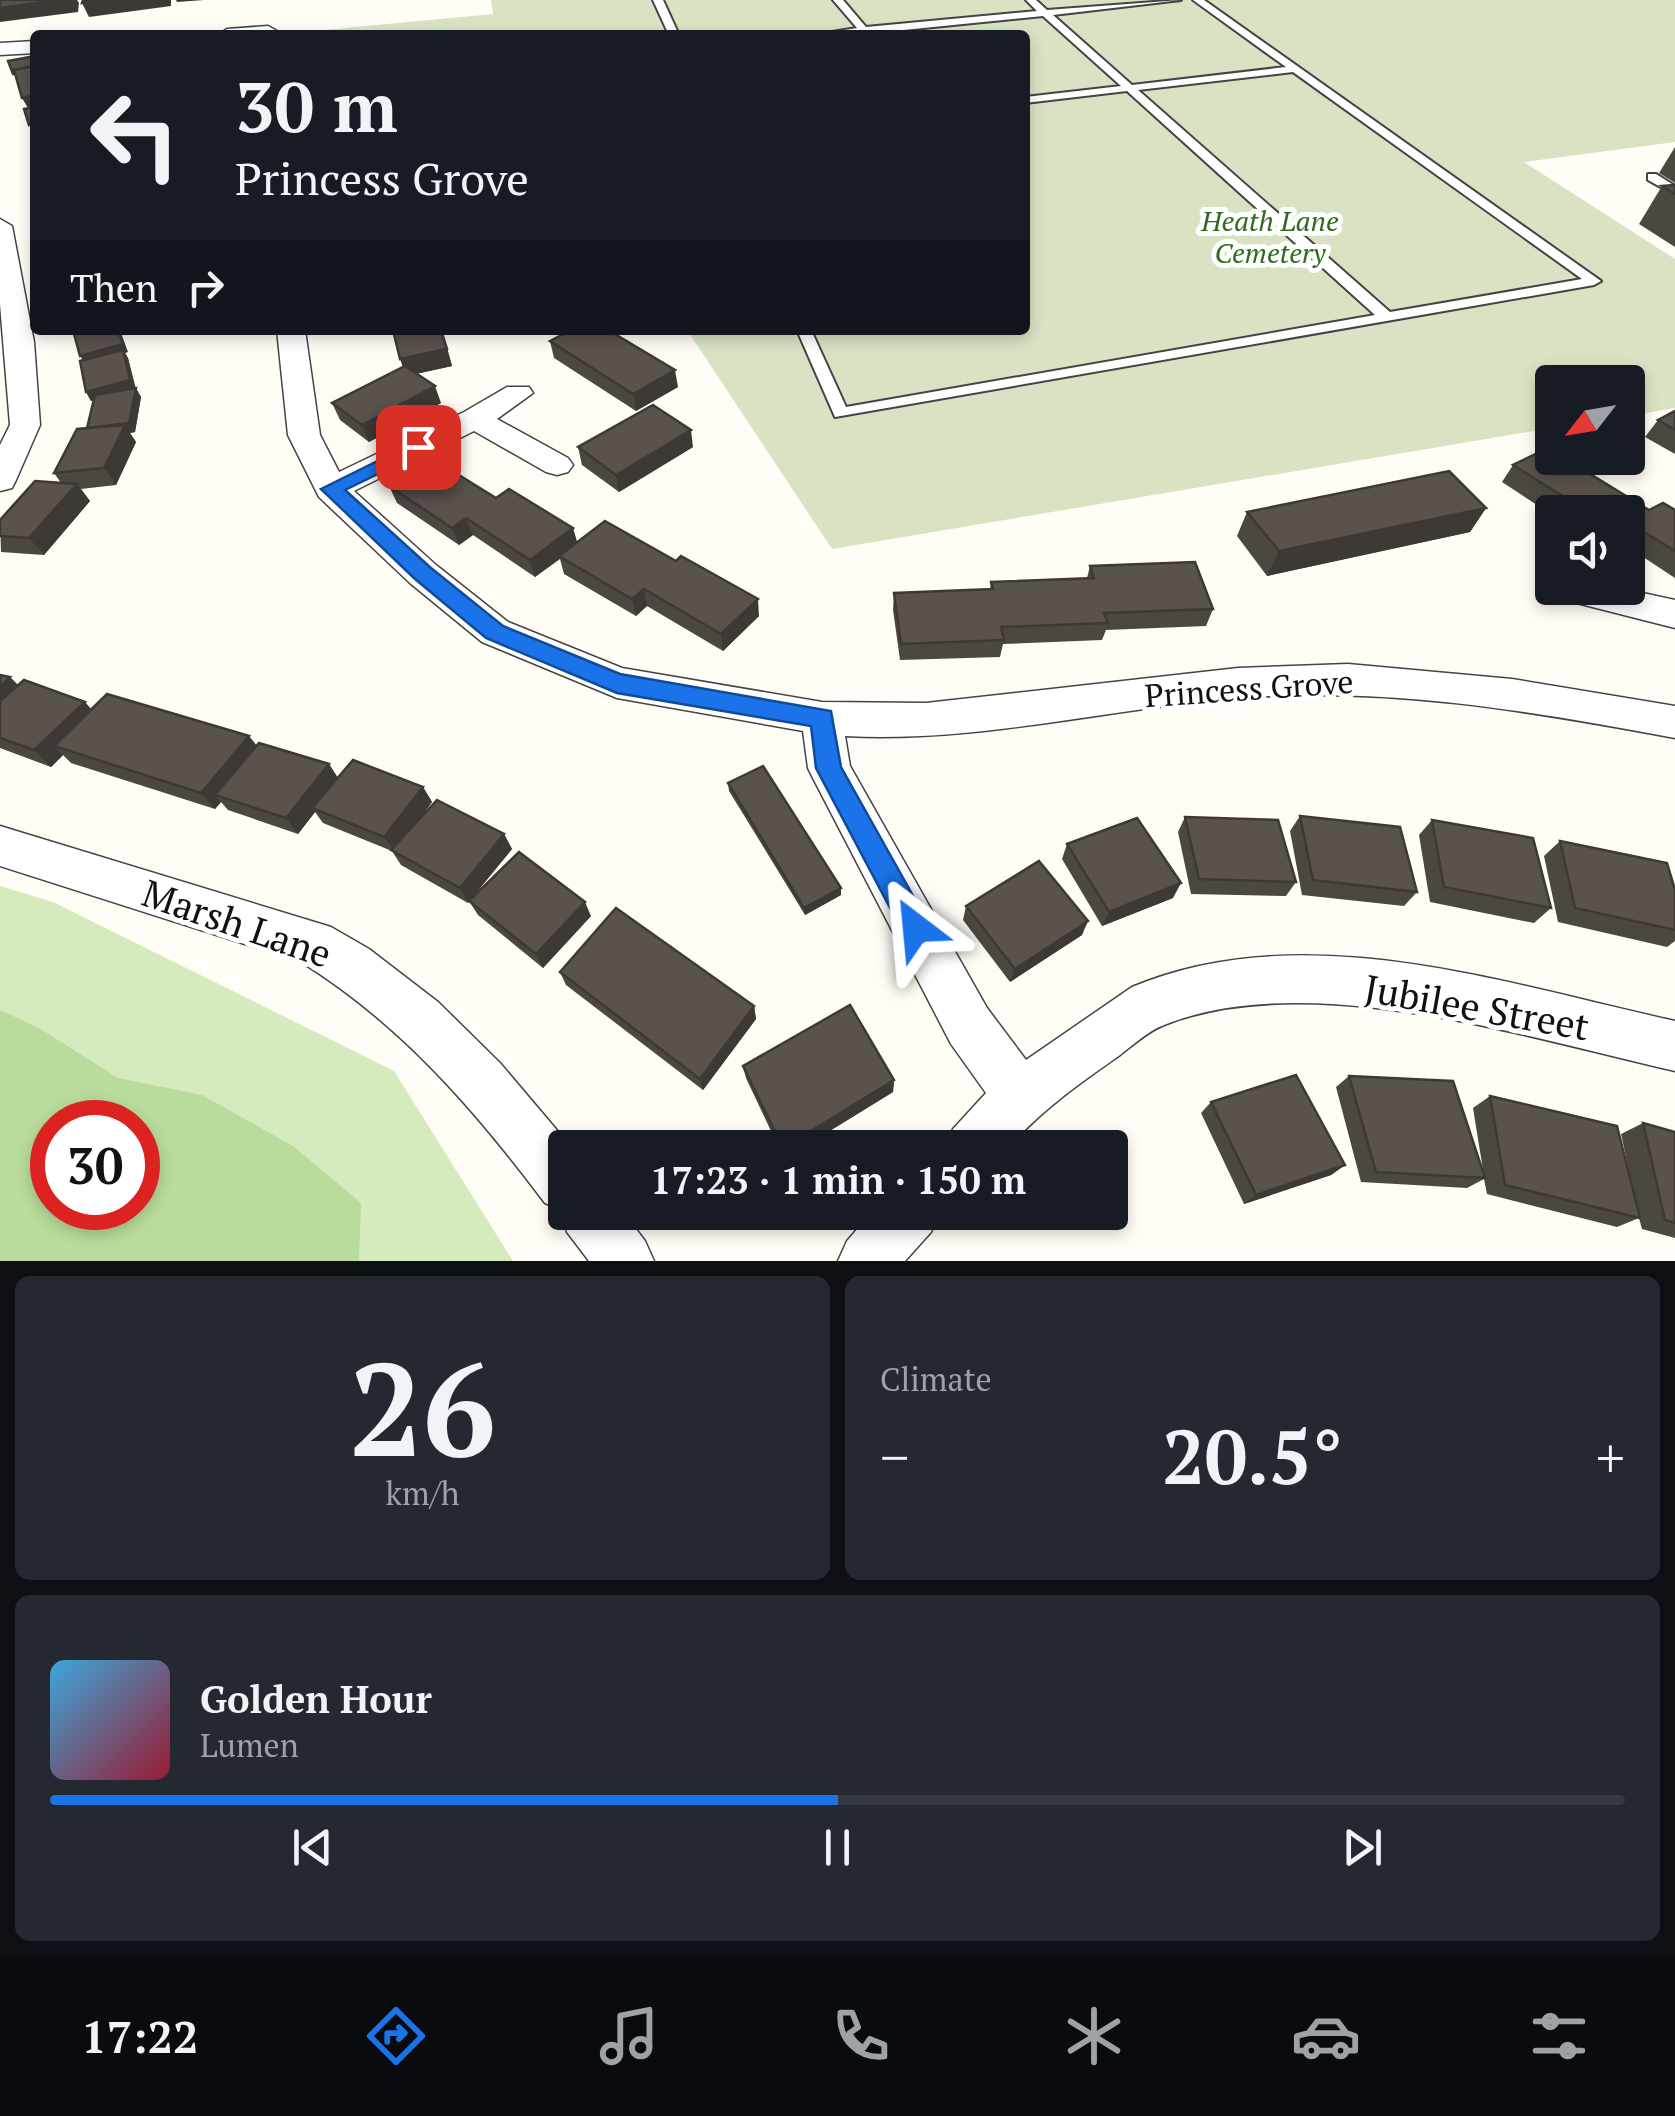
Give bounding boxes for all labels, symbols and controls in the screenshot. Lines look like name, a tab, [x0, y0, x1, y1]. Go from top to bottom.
text: 30 m	[235, 59, 398, 152]
icon: left	[70, 70, 200, 200]
text: Princess Grove	[235, 148, 529, 208]
park label: Heath Lane Cemetery	[1200, 202, 1339, 271]
icon: right	[178, 260, 233, 315]
text: Then	[70, 263, 158, 313]
north arrow	[1535, 365, 1645, 475]
map controls	[1535, 365, 1645, 605]
pin	[376, 405, 461, 490]
icon: arrive	[391, 420, 446, 475]
button: sound	[1535, 495, 1645, 605]
street label: Princess Grove	[1143, 660, 1355, 716]
street label: Marsh Lane	[136, 867, 338, 979]
position arrow	[864, 876, 968, 980]
street label: Jubilee Street	[1361, 963, 1593, 1051]
speed limit sign: 30	[30, 1100, 160, 1230]
text: 17:23 · 1 min · 150 m	[650, 1155, 1026, 1205]
text: 26	[349, 1321, 496, 1493]
text: Climate	[880, 1358, 992, 1400]
text: 20.5°	[1162, 1406, 1343, 1505]
text: −	[880, 1420, 909, 1493]
text: +	[1596, 1420, 1625, 1493]
text: km/h	[386, 1472, 459, 1514]
text: Golden Hour	[200, 1674, 432, 1724]
text: Lumen	[200, 1724, 299, 1766]
icon: previous	[285, 1820, 340, 1875]
icon: pause	[810, 1820, 865, 1875]
icon: next	[1335, 1820, 1390, 1875]
icon: directions	[361, 2001, 431, 2071]
icon: music	[594, 2001, 664, 2071]
icon: phone	[826, 2001, 896, 2071]
icon: climate	[1059, 2001, 1129, 2071]
icon: car	[1291, 2001, 1361, 2071]
icon: filters	[1524, 2001, 1594, 2071]
text: 17:22	[81, 2006, 198, 2066]

